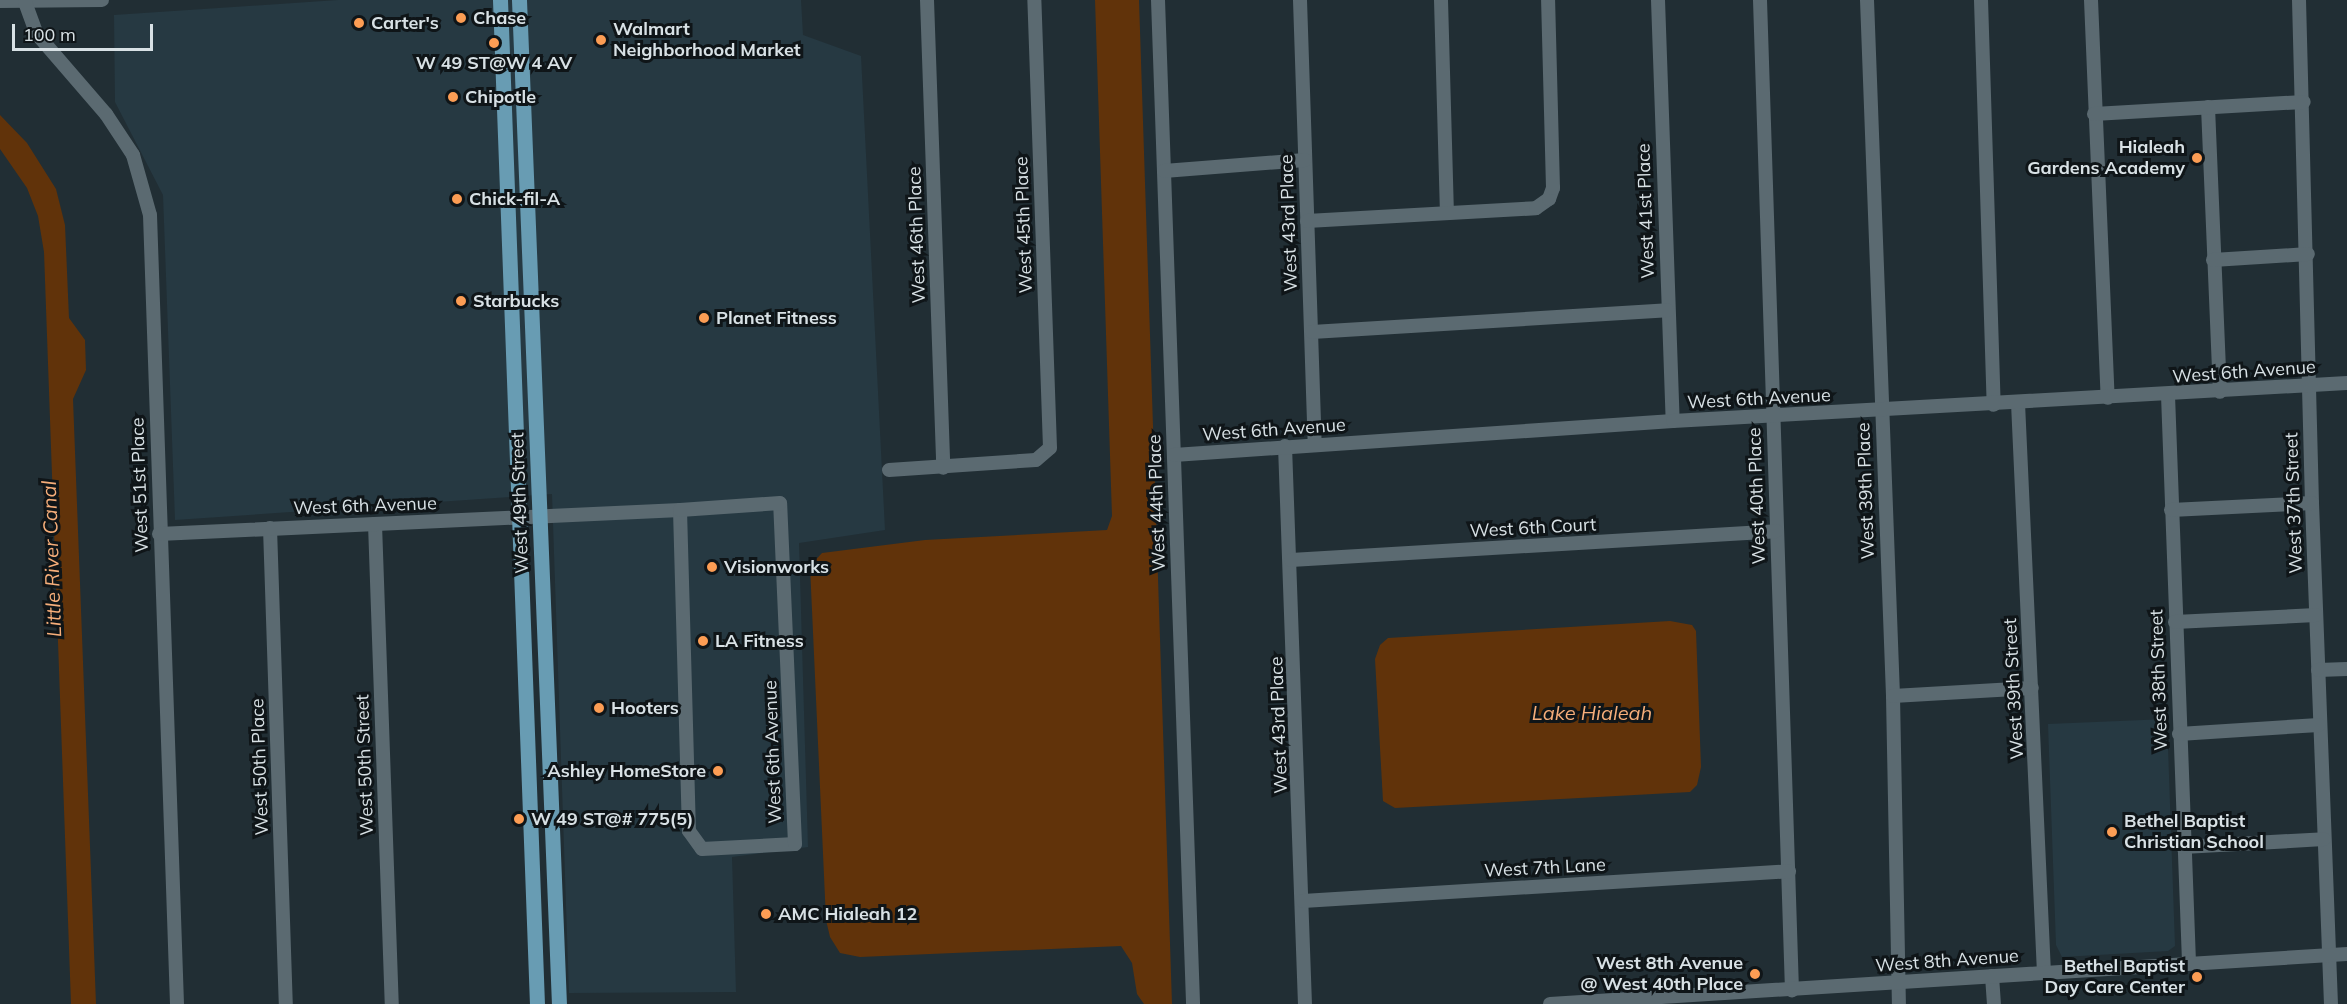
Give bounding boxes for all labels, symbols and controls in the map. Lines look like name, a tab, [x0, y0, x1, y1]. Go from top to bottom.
place label: Chase	[473, 7, 526, 29]
marker: Chase	[454, 11, 468, 25]
scale bar	[15, 12, 156, 50]
place label: Carter's	[371, 12, 439, 34]
marker: Carter's	[352, 16, 366, 30]
place label: Walmart Neighborhood Market	[613, 19, 801, 62]
text: 100 m	[23, 23, 76, 46]
marker: Walmart Neighborhood Market	[594, 33, 608, 47]
marker: W 49 ST@W 4 AV	[487, 36, 501, 50]
place label: W 49 ST@W 4 AV	[416, 52, 572, 74]
place label: Chipotle	[465, 86, 536, 108]
marker: Chipotle	[446, 90, 460, 104]
place label: Hialeah Gardens Academy	[2027, 137, 2185, 180]
street label: West 41st Place	[1633, 143, 1659, 279]
marker: Hialeah Gardens Academy	[2190, 151, 2204, 165]
street label: West 43rd Place	[1276, 154, 1302, 292]
street label: West 45th Place	[1011, 156, 1037, 294]
street label: West 46th Place	[904, 166, 930, 304]
place label: Chick-fil-A	[469, 188, 560, 210]
marker: Chick-fil-A	[450, 192, 464, 206]
place label: Starbucks	[473, 290, 559, 312]
marker: Starbucks	[454, 294, 468, 308]
place label: Planet Fitness	[716, 307, 837, 329]
marker: Planet Fitness	[697, 311, 711, 325]
street label: West 6th Avenue	[2172, 356, 2316, 388]
street label: West 6th Avenue	[1687, 384, 1831, 414]
street label: West 6th Avenue	[1202, 414, 1346, 446]
street label: West 51st Place	[127, 417, 153, 553]
street label: West 39th Place	[1853, 422, 1879, 560]
street label: West 40th Place	[1744, 427, 1770, 565]
street label: West 49th Street	[507, 432, 533, 574]
street label: West 37th Street	[2281, 432, 2307, 574]
street label: West 44th Place	[1144, 434, 1170, 572]
water label: Little River Canal	[36, 480, 66, 638]
street label: West 6th Avenue	[293, 493, 437, 519]
street label: West 6th Court	[1469, 514, 1597, 542]
place label: Visionworks	[724, 556, 829, 578]
marker: Visionworks	[705, 560, 719, 574]
street label: West 38th Street	[2146, 609, 2172, 751]
street label: West 39th Street	[2000, 618, 2028, 760]
place label: LA Fitness	[715, 630, 804, 652]
marker: LA Fitness	[696, 634, 710, 648]
street label: West 43rd Place	[1266, 656, 1292, 794]
street label: West 6th Avenue	[760, 680, 786, 824]
street label: West 50th Street	[352, 694, 378, 836]
place label: Hooters	[611, 697, 679, 719]
street label: West 50th Place	[247, 698, 273, 836]
water label: Lake Hialeah	[1532, 700, 1652, 724]
marker: Hooters	[592, 701, 606, 715]
place label: Ashley HomeStore	[547, 760, 706, 782]
marker: Ashley HomeStore	[711, 764, 725, 778]
place label: W 49 ST@# 775(5)	[531, 808, 693, 830]
place label: Bethel Baptist Christian School	[2124, 811, 2264, 854]
marker: W 49 ST@# 775(5)	[512, 812, 526, 826]
marker: Bethel Baptist Christian School	[2105, 825, 2119, 839]
street label: West 7th Lane	[1484, 854, 1606, 882]
place label: AMC Hialeah 12	[778, 903, 917, 925]
marker: AMC Hialeah 12	[759, 907, 773, 921]
street label: West 8th Avenue	[1875, 945, 2019, 977]
place label: West 8th Avenue @ West 40th Place	[1580, 953, 1743, 996]
place label: Bethel Baptist Day Care Center	[2045, 956, 2185, 998]
marker: West 8th Avenue @ West 40th Place	[1748, 967, 1762, 981]
marker: Bethel Baptist Day Care Center	[2190, 970, 2204, 984]

